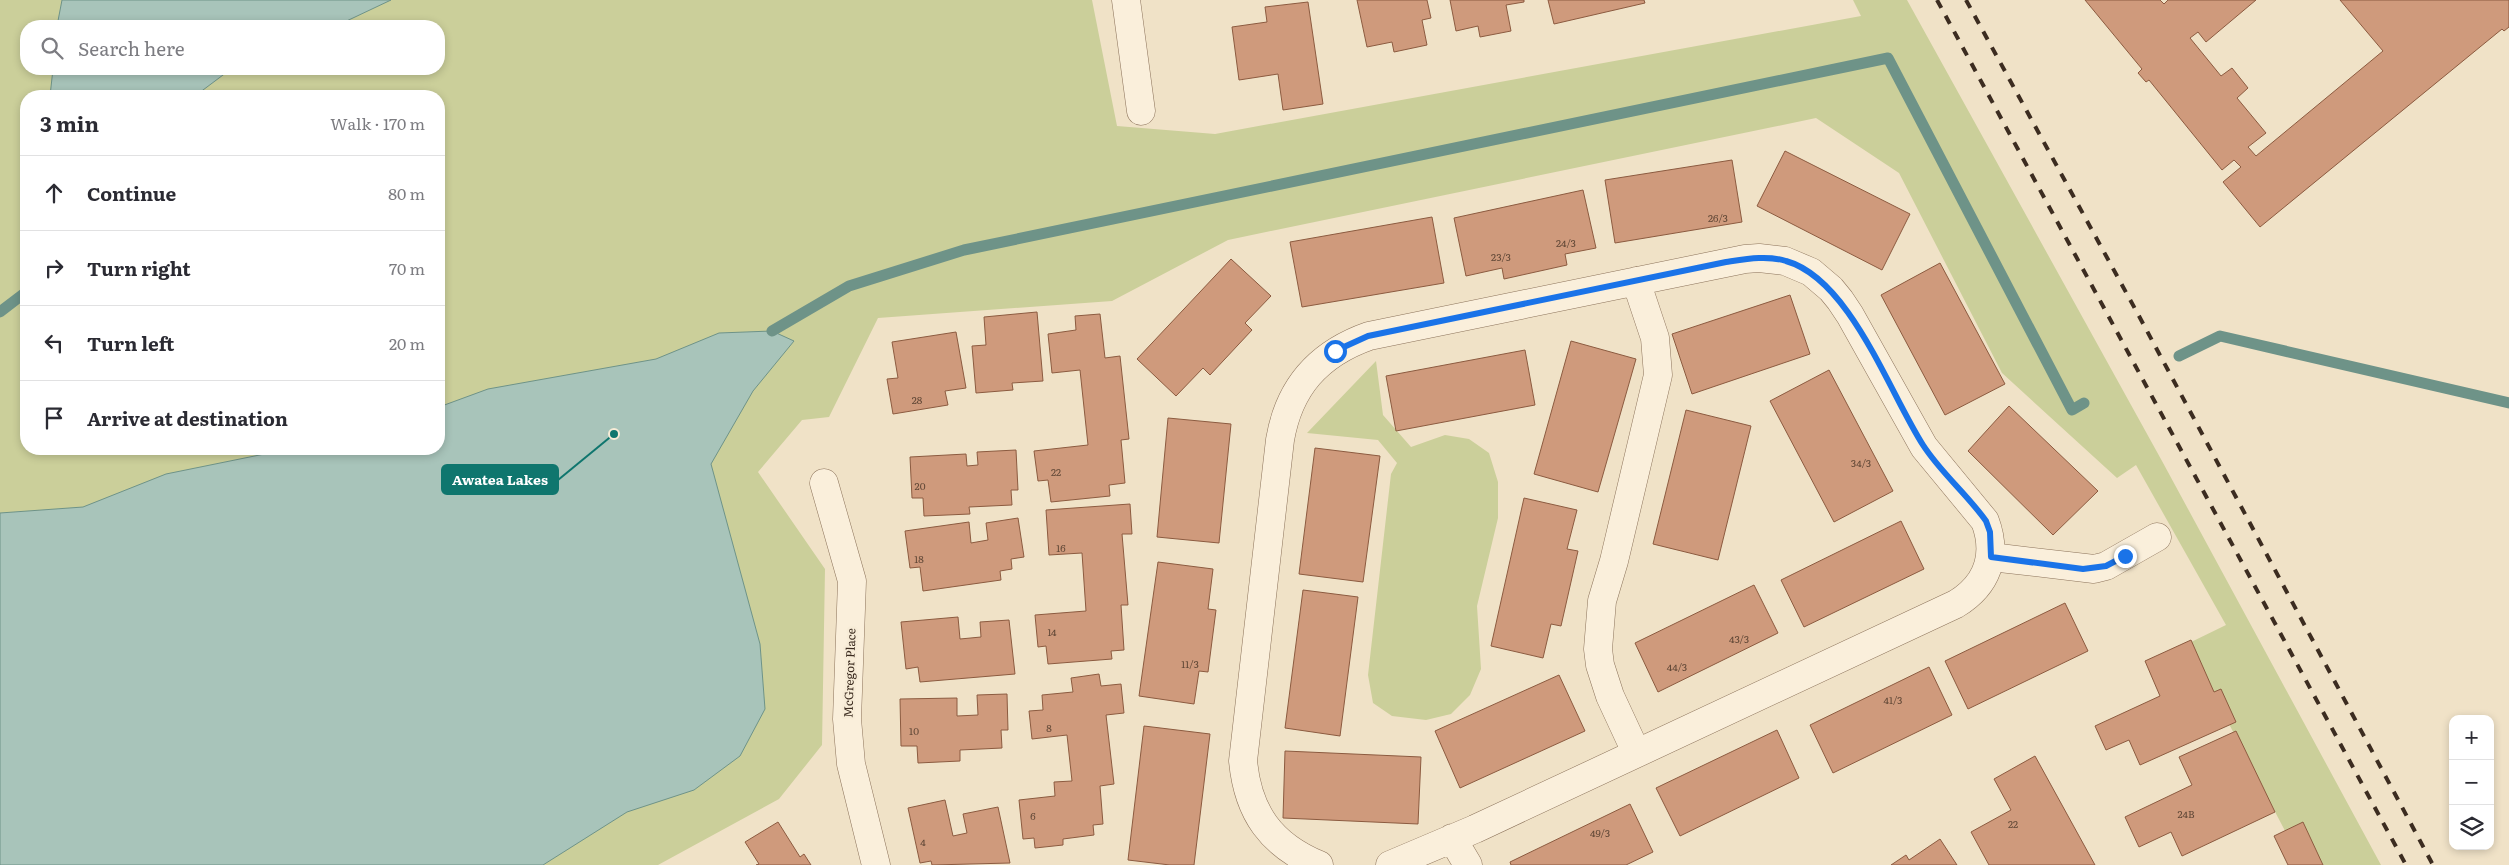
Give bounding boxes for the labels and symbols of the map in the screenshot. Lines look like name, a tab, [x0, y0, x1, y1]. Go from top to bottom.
house number: 26/3	[1708, 210, 1728, 225]
house number: 24/3	[1556, 235, 1576, 250]
house number: 23/3	[1491, 249, 1511, 264]
route start	[1324, 340, 1347, 363]
house number: 28	[912, 392, 923, 407]
house number: 34/3	[1851, 455, 1871, 470]
house number: 22	[1051, 464, 1061, 479]
callout: Awatea Lakes	[442, 465, 558, 494]
text: Awatea Lakes	[452, 469, 548, 489]
house number: 20	[915, 478, 926, 493]
house number: 16	[1056, 540, 1066, 555]
route end	[2114, 545, 2137, 568]
house number: 18	[914, 551, 924, 566]
house number: 14	[1047, 624, 1057, 639]
street label: McGregor Place	[838, 628, 860, 718]
house number: 43/3	[1729, 631, 1749, 646]
house number: 11/3	[1181, 656, 1199, 671]
house number: 44/3	[1667, 659, 1687, 674]
house number: 41/3	[1883, 692, 1903, 707]
house number: 8	[1046, 720, 1052, 735]
house number: 10	[909, 723, 919, 738]
house number: 24B	[2177, 806, 2195, 821]
house number: 6	[1030, 808, 1036, 823]
house number: 22	[2008, 816, 2018, 831]
house number: 49/3	[1590, 825, 1610, 840]
house number: 4	[920, 834, 926, 849]

